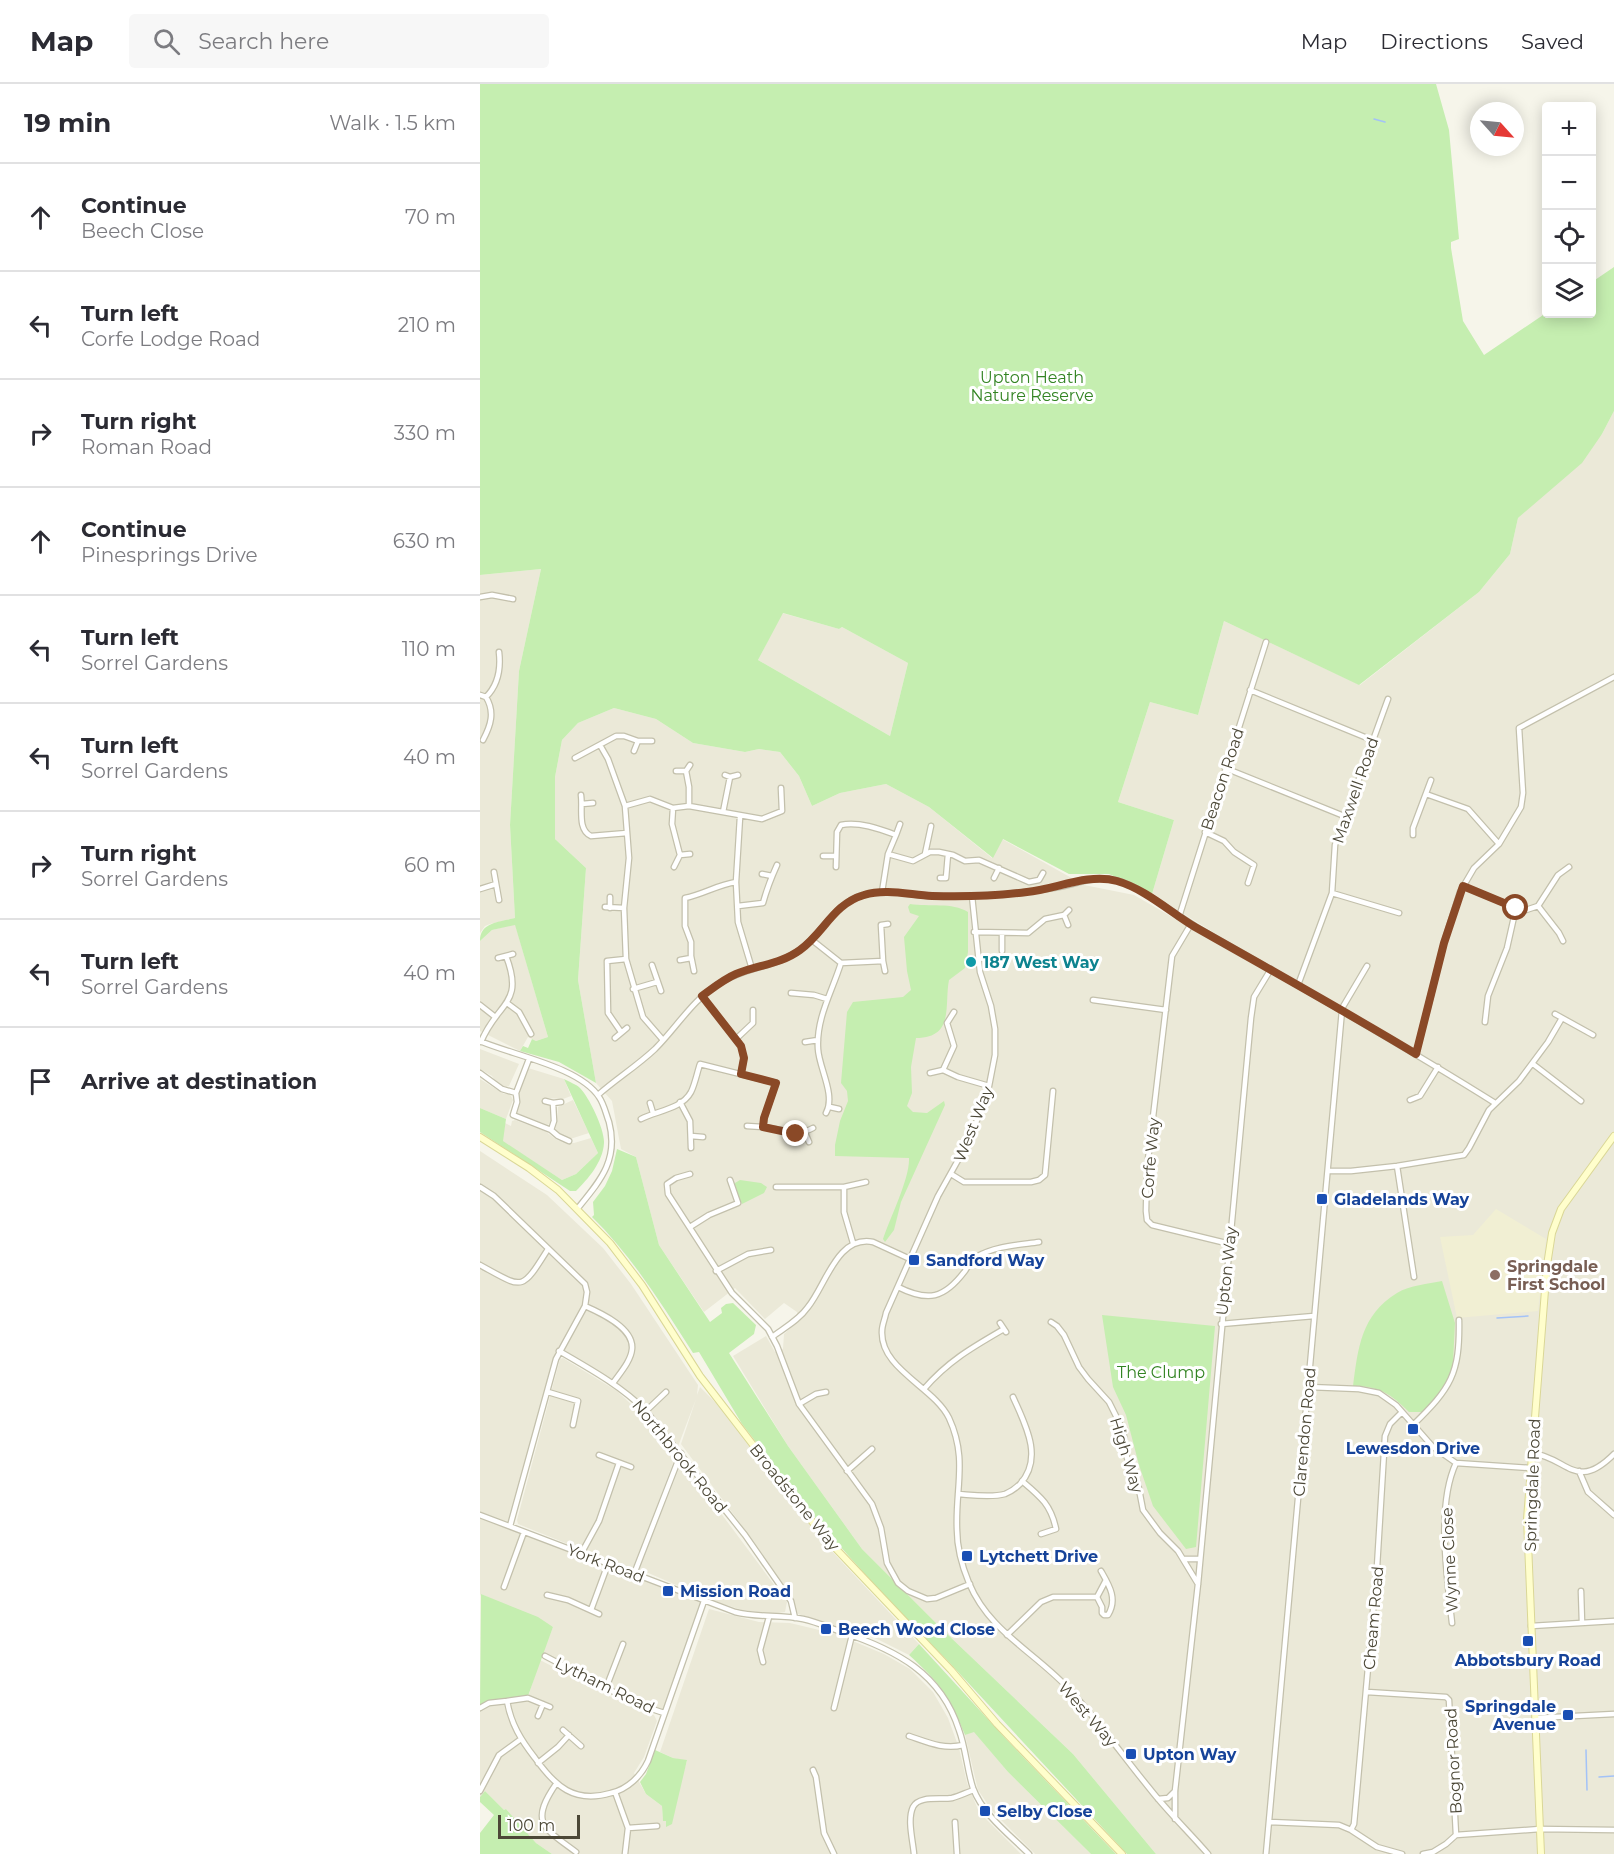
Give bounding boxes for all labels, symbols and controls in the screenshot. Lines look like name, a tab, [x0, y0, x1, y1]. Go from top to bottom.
search box	[129, 14, 549, 68]
text: Map	[30, 24, 93, 58]
icon: search	[150, 25, 183, 58]
text: Search here	[198, 28, 329, 55]
text: Map	[1301, 29, 1347, 54]
text: Directions	[1380, 29, 1488, 54]
text: Saved	[1521, 29, 1584, 54]
north arrow	[1470, 102, 1524, 156]
map controls	[1542, 102, 1596, 318]
button: +	[1542, 102, 1596, 156]
text: 19 min	[24, 107, 111, 139]
text: Walk · 1.5 km	[329, 111, 456, 135]
button: −	[1542, 156, 1596, 210]
text: Continue	[81, 192, 187, 219]
icon: ahead	[24, 201, 57, 234]
text: 70 m	[405, 205, 456, 229]
button: locate	[1542, 210, 1596, 264]
text: Beech Close	[81, 219, 204, 243]
button: layers	[1542, 264, 1596, 318]
text: Turn left	[81, 300, 179, 327]
icon: left	[24, 309, 57, 342]
text: 210 m	[398, 313, 456, 337]
text: Corfe Lodge Road	[81, 327, 260, 351]
park label: Upton Heath Nature Reserve	[970, 368, 1094, 405]
text: Turn right	[81, 408, 196, 435]
icon: right	[24, 417, 57, 450]
text: 330 m	[394, 421, 456, 445]
text: Roman Road	[81, 435, 212, 459]
text: Continue	[81, 516, 187, 543]
icon: ahead	[24, 525, 57, 558]
text: 630 m	[393, 529, 456, 553]
text: Pinesprings Drive	[81, 543, 258, 567]
text: Turn left	[81, 624, 179, 651]
icon: left	[24, 633, 57, 666]
text: 110 m	[402, 637, 456, 661]
text: Sorrel Gardens	[81, 651, 228, 675]
street label: Beacon Road	[1197, 725, 1248, 833]
text: Turn left	[81, 732, 179, 759]
street label: Maxwell Road	[1328, 735, 1383, 846]
icon: left	[24, 741, 57, 774]
text: 40 m	[403, 745, 456, 769]
text: Sorrel Gardens	[81, 759, 228, 783]
text: Turn right	[81, 840, 196, 867]
icon: right	[24, 849, 57, 882]
text: 60 m	[404, 853, 456, 877]
text: Sorrel Gardens	[81, 867, 228, 891]
route start	[1502, 894, 1528, 920]
text: Turn left	[81, 948, 179, 975]
place label: 187 West Way	[983, 953, 1100, 972]
marker: 187 West Way	[964, 955, 978, 969]
icon: left	[24, 957, 57, 990]
text: 40 m	[403, 961, 456, 985]
text: Sorrel Gardens	[81, 975, 228, 999]
icon: arrive	[24, 1065, 57, 1098]
text: Arrive at destination	[81, 1068, 317, 1095]
street label: West Way	[950, 1083, 997, 1165]
street label: Corfe Way	[1137, 1116, 1164, 1199]
route end	[782, 1120, 808, 1146]
place label: Gladelands Way	[1334, 1190, 1470, 1209]
marker: Gladelands Way	[1315, 1192, 1329, 1206]
street label: Upton Way	[1212, 1225, 1241, 1317]
place label: Sandford Way	[926, 1251, 1045, 1270]
marker: Sandford Way	[907, 1253, 921, 1267]
place label: Springdale First School	[1507, 1257, 1605, 1294]
marker: Springdale First School	[1488, 1268, 1502, 1282]
park label: The Clump	[1117, 1363, 1205, 1382]
street label: Clarendon Road	[1289, 1367, 1320, 1497]
street label: Northbrook Road	[628, 1396, 731, 1517]
street label: High Way	[1106, 1415, 1147, 1496]
street label: Springdale Road	[1521, 1418, 1544, 1552]
marker: Lewesdon Drive	[1406, 1422, 1420, 1436]
place label: Lewesdon Drive	[1346, 1439, 1480, 1458]
street label: Broadstone Way	[746, 1440, 844, 1555]
street label: Wynne Close	[1437, 1507, 1462, 1613]
street label: York Road	[565, 1540, 647, 1587]
place label: Lytchett Drive	[979, 1547, 1098, 1566]
marker: Lytchett Drive	[960, 1549, 974, 1563]
street label: Cheam Road	[1360, 1565, 1387, 1671]
place label: Mission Road	[680, 1582, 791, 1601]
marker: Mission Road	[661, 1584, 675, 1598]
place label: Beech Wood Close	[838, 1620, 995, 1639]
marker: Beech Wood Close	[819, 1622, 833, 1636]
marker: Abbotsbury Road	[1521, 1634, 1535, 1648]
place label: Abbotsbury Road	[1454, 1651, 1601, 1670]
street label: Lytham Road	[552, 1653, 657, 1718]
street label: West Way	[1054, 1678, 1121, 1751]
place label: Springdale Avenue	[1465, 1697, 1556, 1734]
street label: Bognor Road	[1441, 1707, 1466, 1815]
marker: Springdale Avenue	[1561, 1708, 1575, 1722]
place label: Upton Way	[1143, 1745, 1237, 1764]
marker: Upton Way	[1124, 1747, 1138, 1761]
place label: Selby Close	[997, 1802, 1093, 1821]
marker: Selby Close	[978, 1804, 992, 1818]
scale bar	[498, 1812, 580, 1840]
text: 100 m	[507, 1816, 555, 1835]

